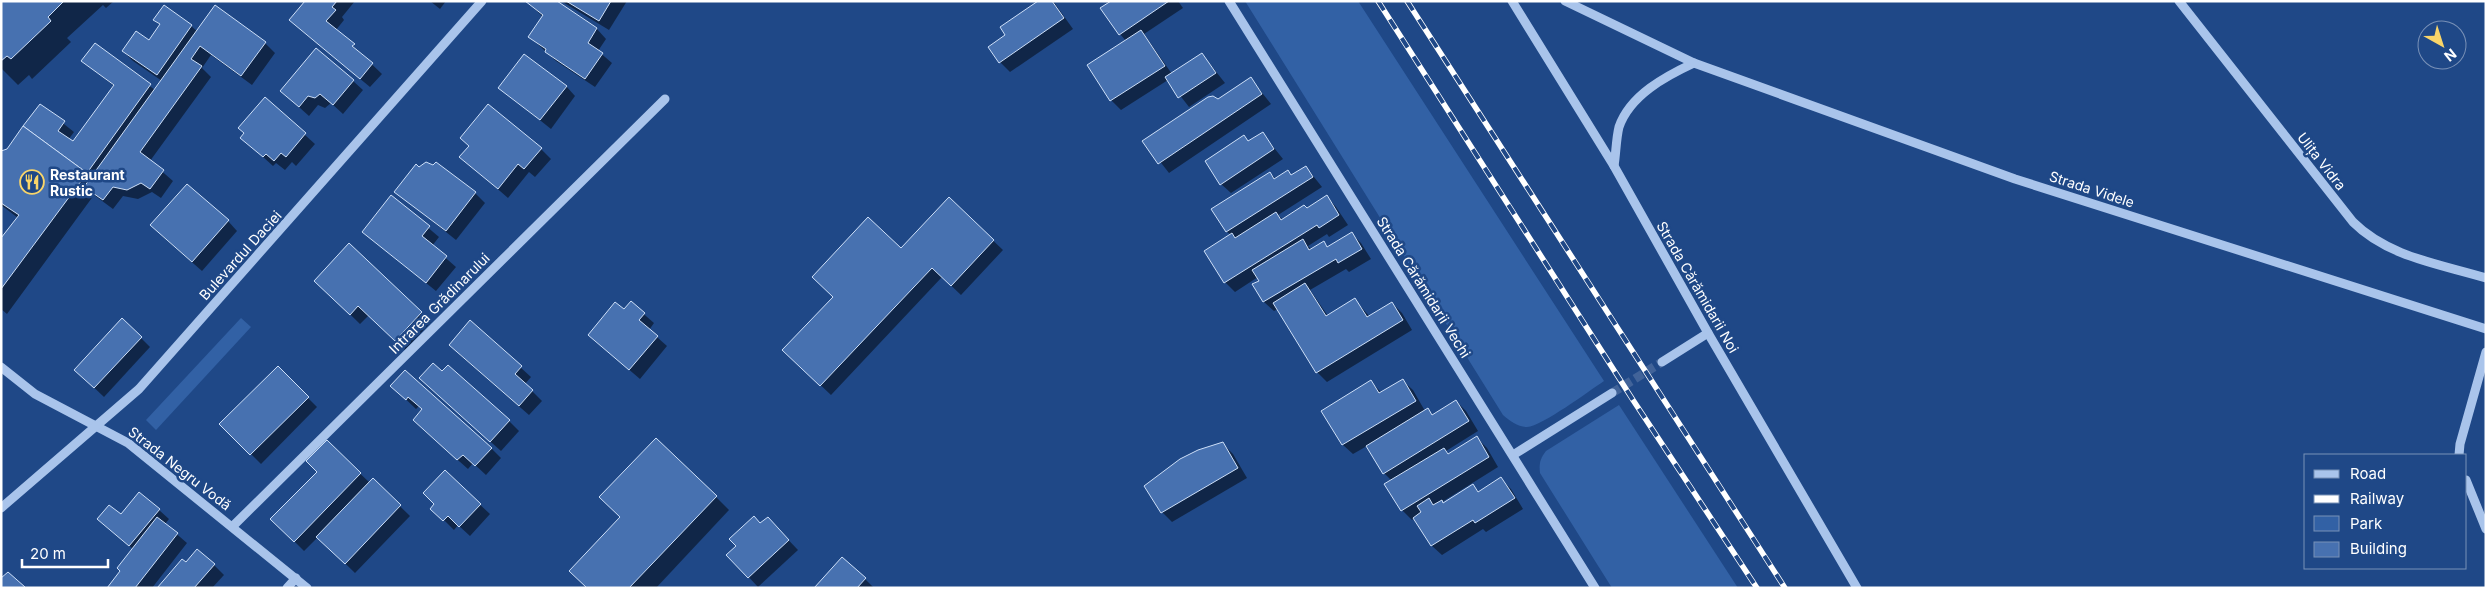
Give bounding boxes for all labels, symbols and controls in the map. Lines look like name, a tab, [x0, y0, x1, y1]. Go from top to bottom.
north arrow	[2417, 20, 2467, 70]
text: N	[2441, 46, 2460, 65]
street label: Ulița Vidra	[2293, 129, 2350, 194]
place label: Restaurant Rustic	[50, 166, 125, 199]
street label: Strada Videle	[2047, 167, 2137, 211]
restaurant icon: Restaurant Rustic	[19, 169, 45, 195]
street label: Bulevardul Daciei	[195, 207, 285, 303]
street label: Strada Cărămidarii Vechi	[1374, 213, 1474, 361]
street label: Strada Cărămidarii Noi	[1653, 218, 1743, 356]
street label: Intrarea Grădinarului	[385, 249, 493, 357]
street label: Strada Negru Vodă	[125, 423, 235, 513]
legend	[2304, 454, 2467, 569]
text: Road	[2350, 464, 2386, 483]
text: Railway	[2350, 489, 2405, 508]
text: Park	[2350, 514, 2383, 533]
scale bar	[22, 536, 109, 568]
text: Building	[2350, 539, 2407, 558]
text: 20 m	[30, 544, 66, 563]

